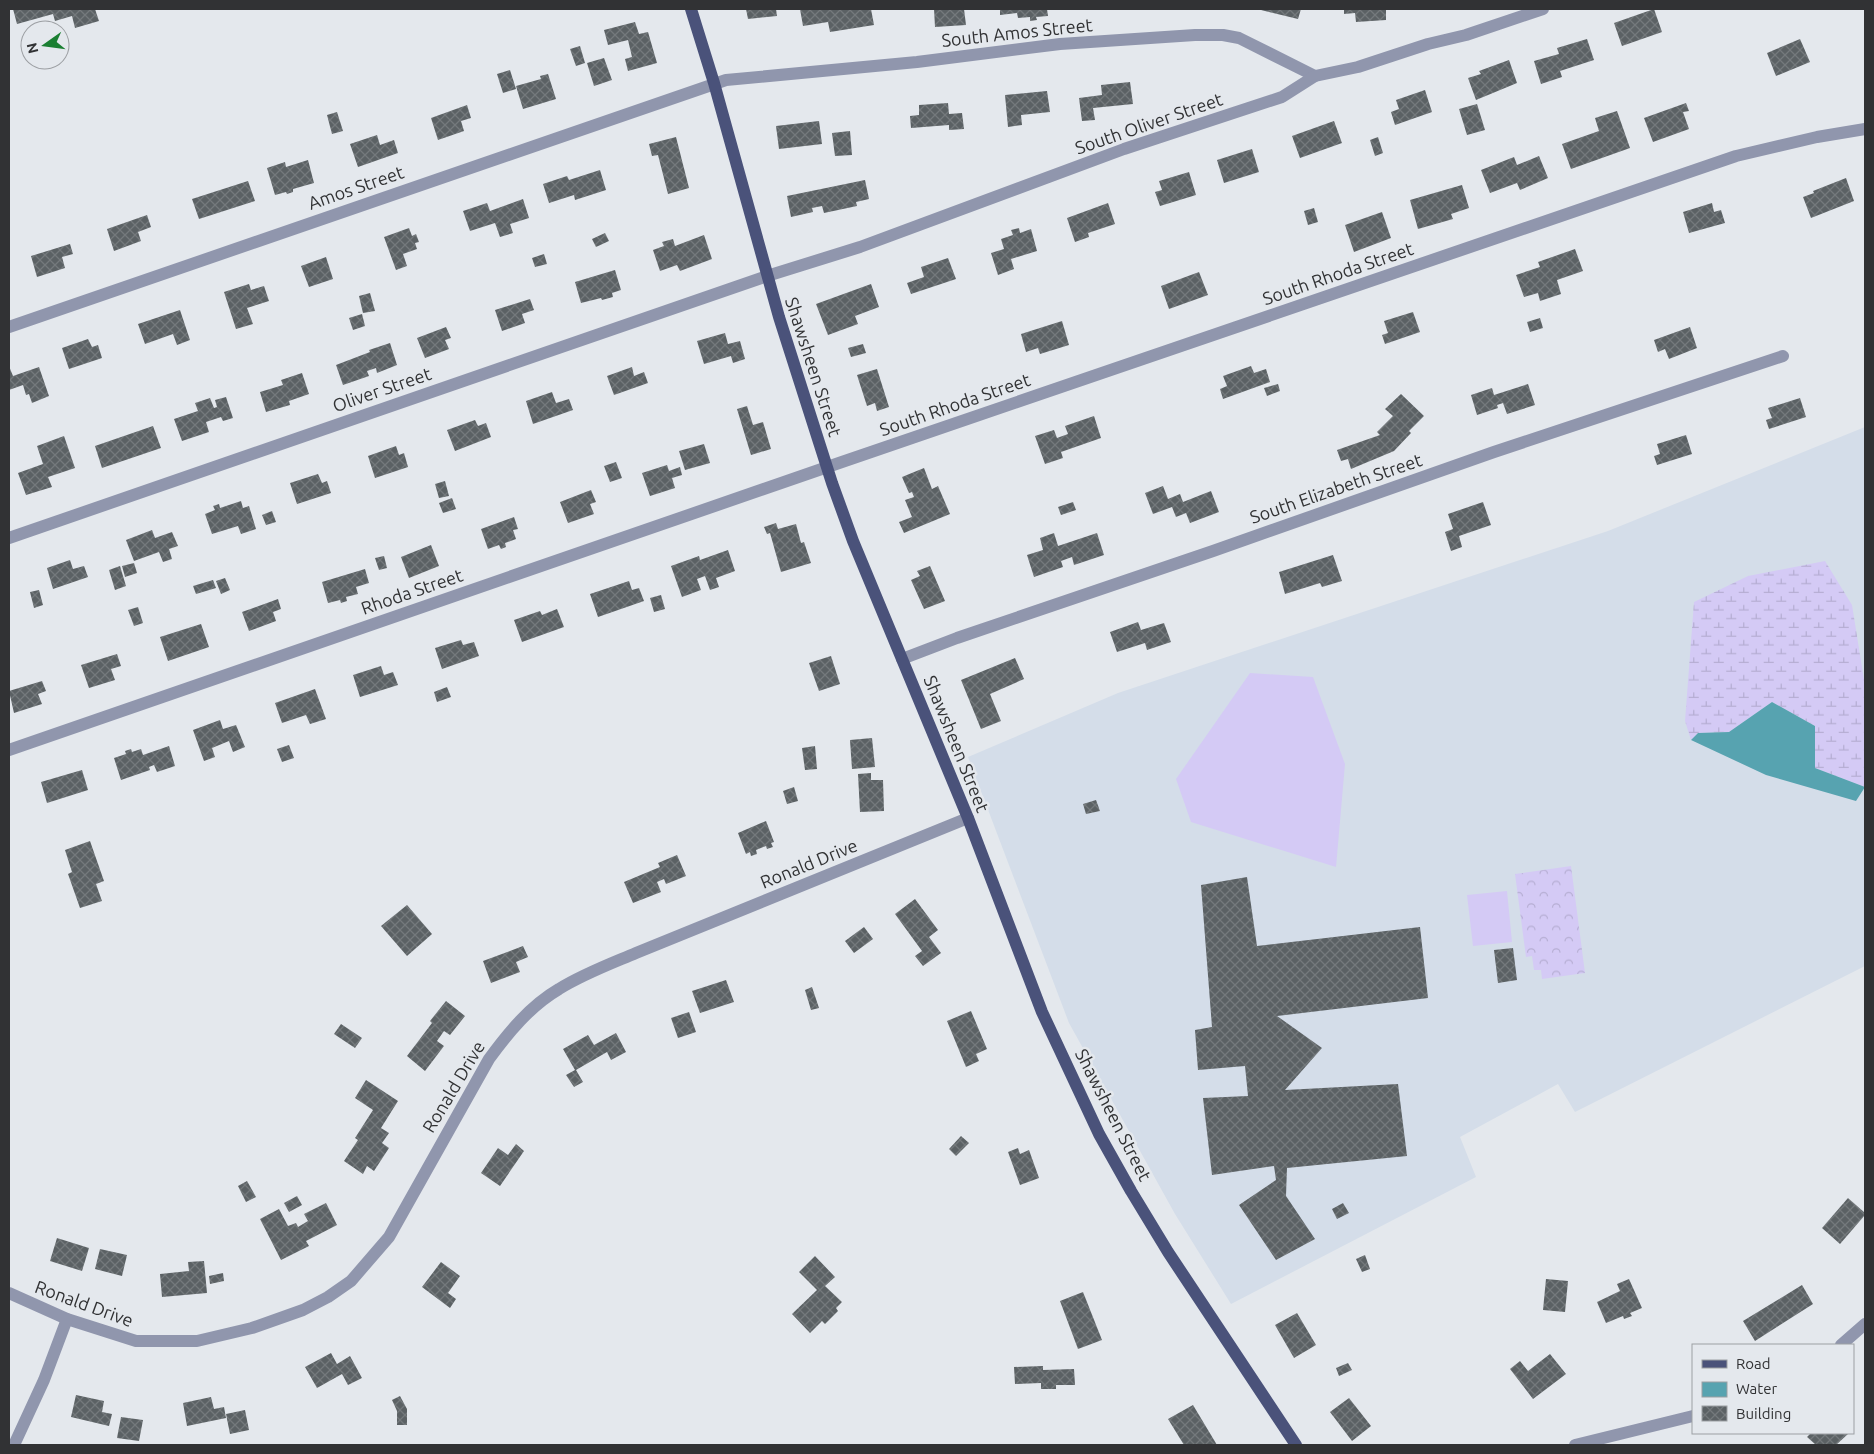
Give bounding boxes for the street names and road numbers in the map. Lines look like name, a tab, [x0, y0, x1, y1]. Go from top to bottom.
street label: South Amos Street	[940, 14, 1093, 50]
street label: South Oliver Street	[1072, 88, 1225, 158]
street label: Amos Street	[305, 161, 406, 213]
street label: South Rhoda Street	[1260, 238, 1416, 308]
street label: Shawsheen Street	[782, 294, 846, 439]
street label: Oliver Street	[330, 363, 434, 415]
street label: South Rhoda Street	[877, 369, 1033, 439]
street label: South Elizabeth Street	[1247, 449, 1424, 527]
street label: Rhoda Street	[358, 564, 465, 618]
street label: Shawsheen Street	[920, 672, 993, 815]
street label: Ronald Drive	[757, 834, 860, 892]
street label: Ronald Drive	[418, 1037, 488, 1136]
street label: Shawsheen Street	[1072, 1045, 1156, 1184]
street label: Ronald Drive	[32, 1276, 136, 1330]

